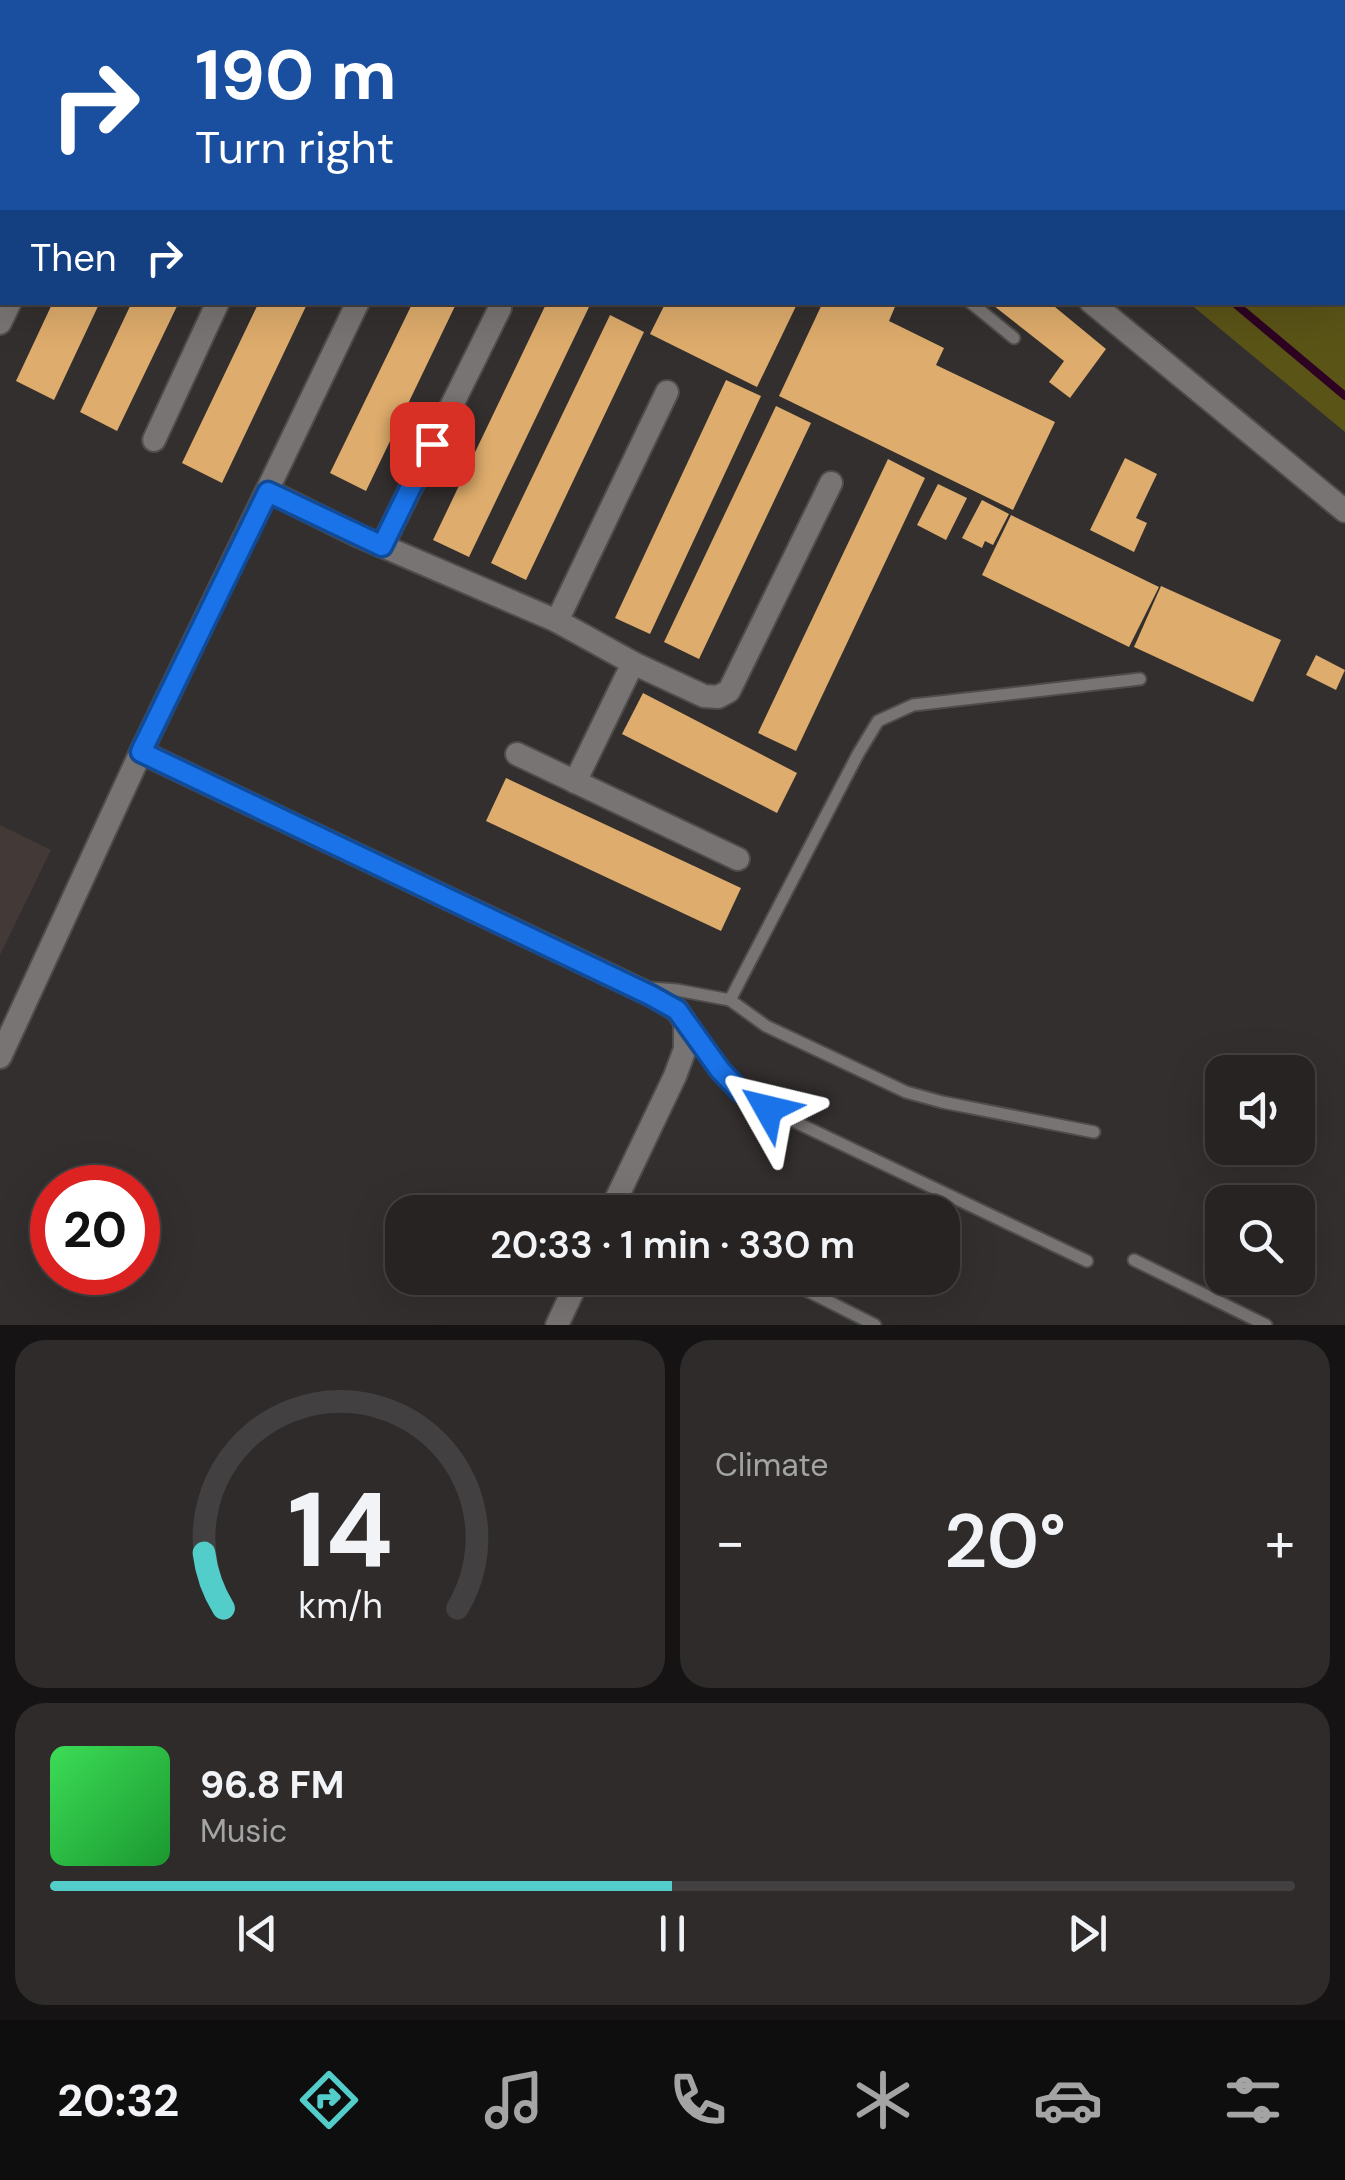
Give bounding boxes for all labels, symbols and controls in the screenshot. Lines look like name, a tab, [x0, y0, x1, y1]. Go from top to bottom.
text: 190 m	[195, 30, 397, 121]
icon: right	[30, 40, 160, 170]
text: Turn right	[195, 118, 394, 177]
icon: right	[137, 230, 192, 285]
text: Then	[30, 233, 117, 283]
pin	[390, 402, 475, 487]
icon: arrive	[405, 417, 460, 472]
map controls	[1205, 1055, 1315, 1295]
button: sound	[1205, 1055, 1315, 1165]
position arrow	[716, 1057, 820, 1161]
speed limit sign: 20	[30, 1165, 160, 1295]
button: search	[1205, 1185, 1315, 1295]
text: 20:33 · 1 min · 330 m	[490, 1220, 855, 1270]
text: Climate	[715, 1444, 829, 1486]
text: 14	[287, 1463, 393, 1598]
text: 20°	[944, 1493, 1066, 1590]
text: −	[715, 1506, 745, 1578]
text: +	[1265, 1506, 1295, 1578]
text: km/h	[298, 1583, 382, 1629]
text: 96.8 FM	[200, 1760, 344, 1810]
text: Music	[200, 1810, 287, 1852]
icon: previous	[230, 1906, 285, 1961]
icon: pause	[645, 1906, 700, 1961]
icon: next	[1060, 1906, 1115, 1961]
icon: directions	[294, 2065, 364, 2135]
icon: music	[479, 2065, 549, 2135]
icon: phone	[663, 2065, 733, 2135]
icon: climate	[848, 2065, 918, 2135]
icon: car	[1033, 2065, 1103, 2135]
icon: filters	[1218, 2065, 1288, 2135]
text: 20:32	[57, 2071, 179, 2130]

